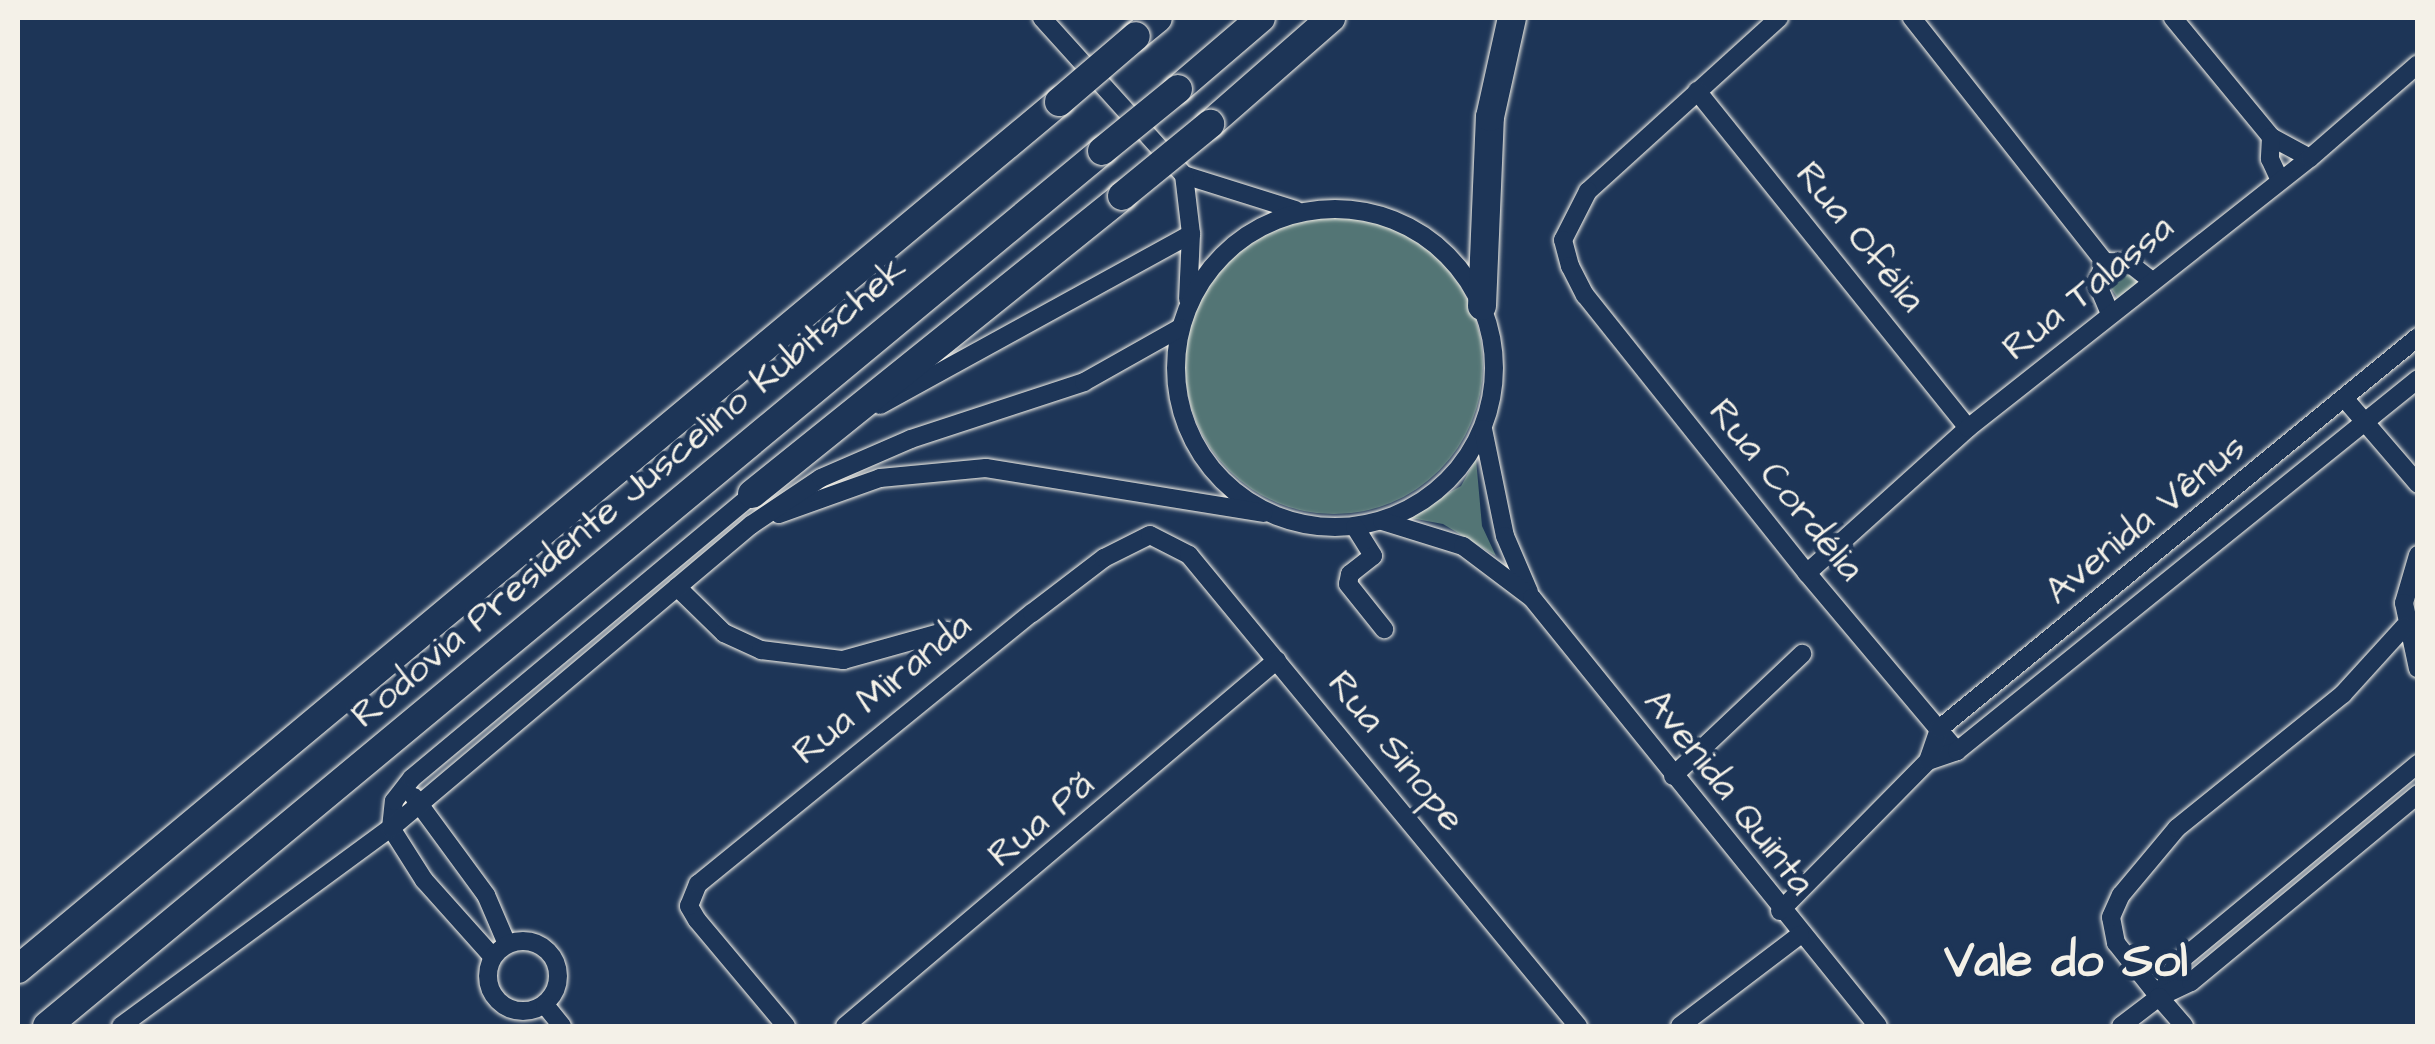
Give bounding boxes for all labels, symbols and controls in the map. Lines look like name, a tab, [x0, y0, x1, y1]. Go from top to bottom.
street label: Rua Ofélia	[1784, 153, 1934, 323]
street label: Rua Talassa	[1994, 206, 2184, 372]
street label: Rodovia Presidente Juscelino Kubitschek	[343, 247, 917, 739]
street label: Rua Cordélia	[1698, 391, 1872, 591]
street label: Avenida Vênus	[2036, 425, 2256, 615]
street label: Rua Miranda	[785, 604, 981, 776]
street label: Rua Sinope	[1316, 663, 1474, 841]
street label: Avenida Quinta	[1633, 681, 1823, 905]
street label: Rua Pã	[980, 764, 1104, 878]
district label: Vale do Sol	[1944, 934, 2188, 992]

